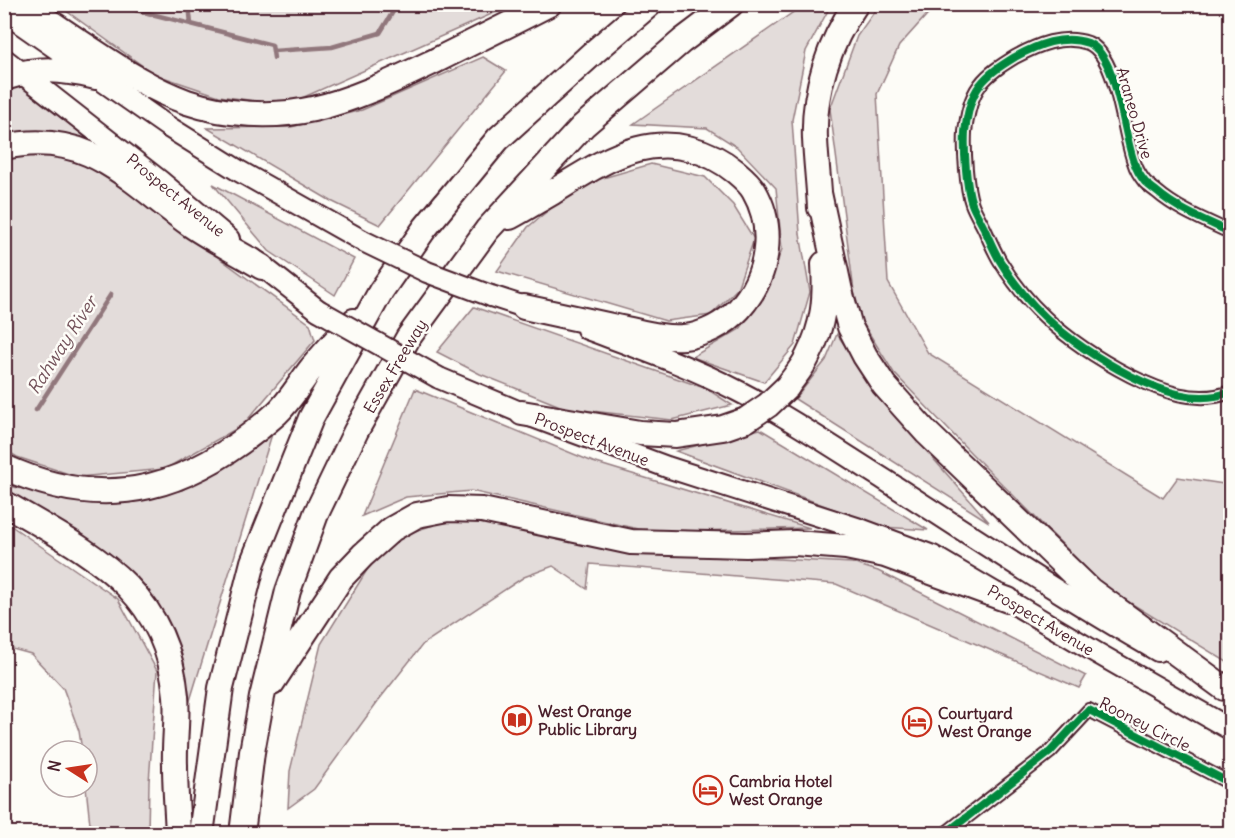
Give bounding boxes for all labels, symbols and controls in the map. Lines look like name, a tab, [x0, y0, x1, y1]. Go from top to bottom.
street label: Araneo Drive	[1112, 65, 1158, 161]
street label: Prospect Avenue	[123, 149, 229, 241]
water label: Rahway River	[22, 290, 104, 398]
street label: Essex Freeway	[359, 315, 431, 417]
street label: Prospect Avenue	[532, 408, 652, 470]
street label: Prospect Avenue	[984, 580, 1098, 660]
street label: Rooney Circle	[1096, 692, 1194, 756]
place label: West Orange Public Library	[538, 701, 637, 740]
place label: Courtyard West Orange	[938, 703, 1032, 742]
library icon: West Orange Public Library	[501, 704, 533, 736]
hotel icon: Courtyard West Orange	[901, 706, 933, 738]
north arrow	[39, 739, 99, 799]
text: N	[43, 758, 65, 773]
place label: Cambria Hotel West Orange	[729, 771, 832, 810]
hotel icon: Cambria Hotel West Orange	[692, 774, 724, 806]

